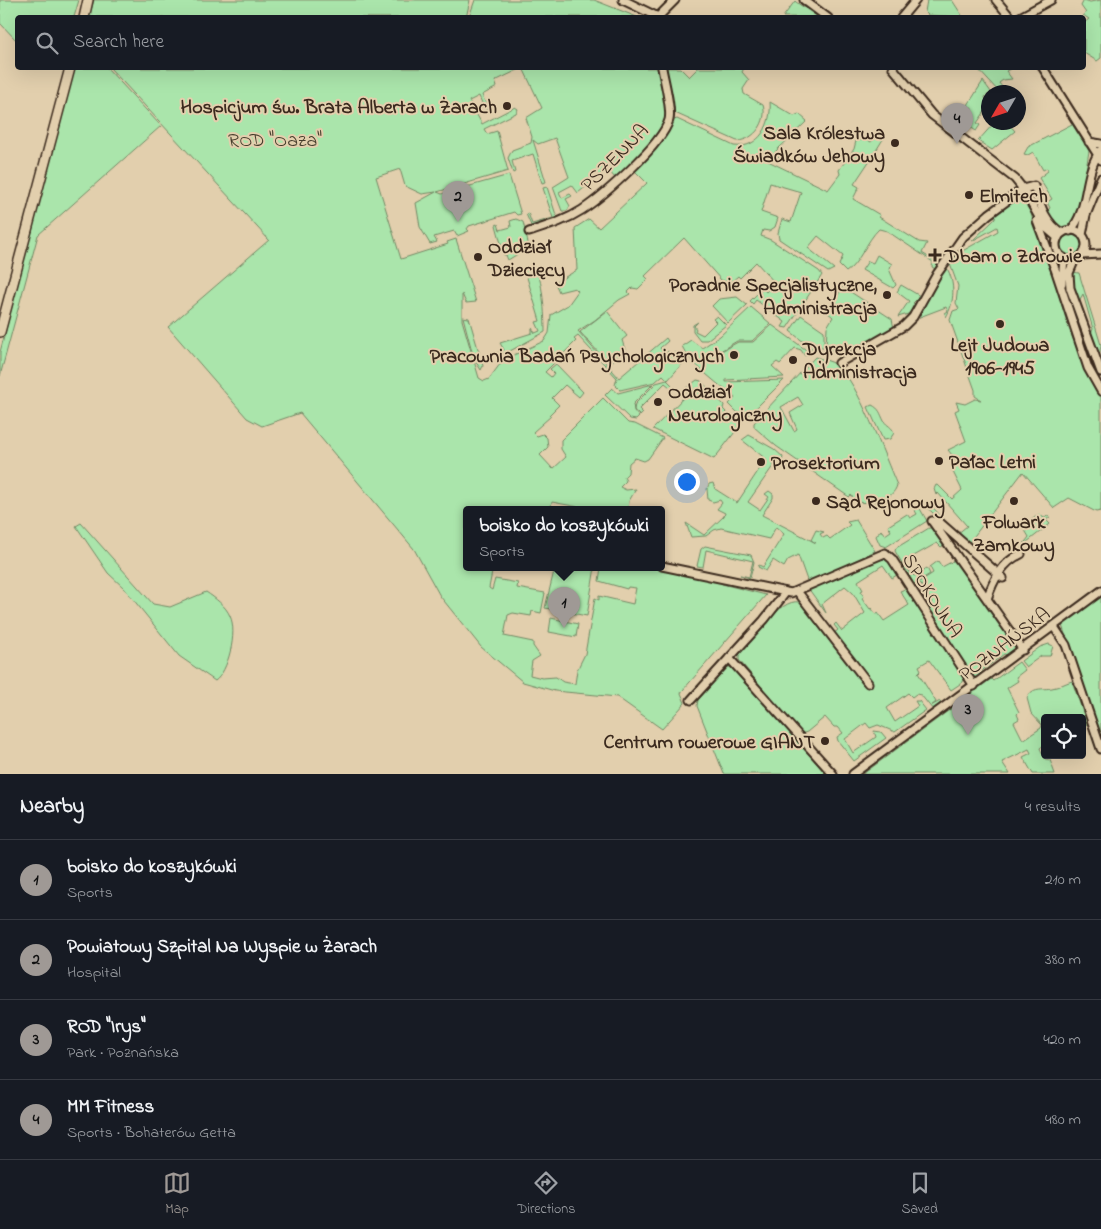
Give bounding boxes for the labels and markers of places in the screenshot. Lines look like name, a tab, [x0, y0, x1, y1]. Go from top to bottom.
place label: Hospicjum św. Brata Alberta w Żarach	[181, 94, 497, 123]
marker: Hospicjum św. Brata Alberta w Żarach	[501, 100, 513, 112]
pin: 4	[941, 103, 973, 144]
place label: Sala Królestwa Świadków Jehowy	[733, 120, 885, 173]
marker: Sala Królestwa Świadków Jehowy	[889, 137, 901, 149]
pin: 2	[442, 181, 474, 222]
place label: Elmitech	[979, 183, 1048, 212]
marker: Elmitech	[963, 189, 975, 201]
place label: Oddział Dziecięcy	[487, 234, 565, 287]
place label: Dbam o Zdrowie	[944, 243, 1083, 272]
marker: Dbam o Zdrowie	[929, 249, 941, 261]
marker: Oddział Dziecięcy	[472, 251, 484, 263]
place label: Poradnie Specjalistyczne, Administracja	[669, 272, 878, 324]
marker: Poradnie Specjalistyczne, Administracja	[881, 289, 893, 301]
marker: Lejt Judowa 1906-1945	[994, 318, 1006, 330]
place label: Lejt Judowa 1906-1945	[951, 332, 1050, 384]
place label: Dyrekcja Administracja	[802, 336, 917, 388]
place label: Pracownia Badań Psychologicznych	[430, 343, 724, 373]
marker: Pracownia Badań Psychologicznych	[728, 349, 740, 361]
marker: Dyrekcja Administracja	[787, 354, 799, 366]
place label: Oddział Neurologiczny	[668, 379, 782, 432]
marker: Oddział Neurologiczny	[652, 396, 664, 408]
place label: Pałac Letni	[949, 449, 1036, 478]
place label: Prosektorium	[771, 450, 880, 479]
marker: Pałac Letni	[933, 455, 945, 467]
marker: Prosektorium	[755, 456, 767, 468]
place label: Sąd Rejonowy	[826, 489, 945, 519]
marker: Sąd Rejonowy	[810, 495, 822, 507]
marker: Folwark Zamkowy	[1008, 495, 1020, 507]
place label: Folwark Zamkowy	[973, 509, 1055, 562]
pin: 1	[548, 587, 580, 628]
pin: 3	[952, 694, 984, 735]
place label: Centrum rowerowe GIANT	[604, 729, 816, 758]
marker: Centrum rowerowe GIANT	[819, 735, 831, 747]

